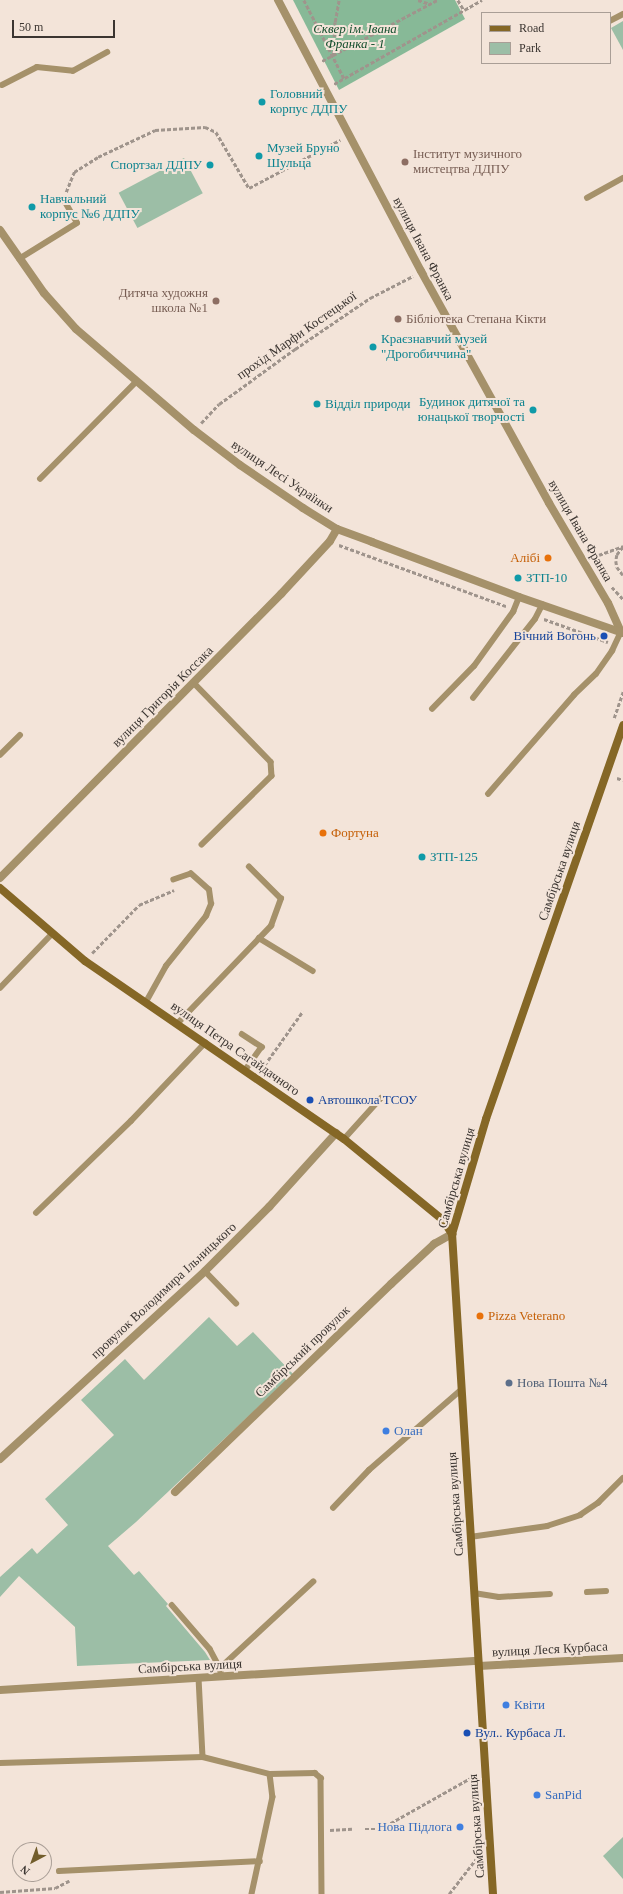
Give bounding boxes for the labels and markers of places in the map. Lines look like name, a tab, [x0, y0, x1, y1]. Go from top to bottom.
place label: Головний корпус ДДПУ	[270, 87, 347, 118]
marker: Головний корпус ДДПУ	[257, 97, 267, 107]
place label: Музей Бруно Шульца	[267, 141, 340, 172]
place label: Інститут музичного мистецтва ДДПУ	[413, 147, 522, 178]
marker: Музей Бруно Шульца	[254, 151, 264, 161]
place label: Спортзал ДДПУ	[111, 157, 202, 173]
marker: Інститут музичного мистецтва ДДПУ	[400, 157, 410, 167]
marker: Спортзал ДДПУ	[205, 160, 215, 170]
place label: Навчальний корпус №6 ДДПУ	[40, 192, 140, 223]
marker: Навчальний корпус №6 ДДПУ	[27, 202, 37, 212]
place label: Дитяча художня школа №1	[119, 286, 208, 317]
marker: Дитяча художня школа №1	[211, 296, 221, 306]
place label: Бібліотека Степана Кікти	[406, 311, 546, 327]
marker: Бібліотека Степана Кікти	[393, 314, 403, 324]
place label: Краєзнавчий музей "Дрогобиччина"	[381, 332, 487, 363]
marker: Краєзнавчий музей "Дрогобиччина"	[368, 342, 378, 352]
place label: Будинок дитячої та юнацької творчості	[418, 395, 525, 426]
place label: Відділ природи	[325, 396, 410, 412]
marker: Відділ природи	[312, 399, 322, 409]
marker: Будинок дитячої та юнацької творчості	[528, 405, 538, 415]
place label: Алібі	[510, 550, 540, 566]
marker: Алібі	[543, 553, 553, 563]
place label: ЗТП-10	[526, 570, 567, 586]
marker: ЗТП-10	[513, 573, 523, 583]
place label: Вічний Вогонь	[513, 628, 596, 644]
marker: Вічний Вогонь	[599, 631, 609, 641]
place label: Фортуна	[331, 825, 379, 841]
marker: Фортуна	[318, 828, 328, 838]
place label: ЗТП-125	[430, 849, 478, 865]
marker: ЗТП-125	[417, 852, 427, 862]
place label: Автошкола ТСОУ	[318, 1092, 417, 1108]
marker: Автошкола ТСОУ	[305, 1095, 315, 1105]
place label: Pizza Veterano	[488, 1308, 566, 1324]
marker: Pizza Veterano	[475, 1311, 485, 1321]
place label: Нова Пошта №4	[517, 1375, 608, 1391]
marker: Нова Пошта №4	[504, 1378, 514, 1388]
place label: Олан	[394, 1423, 423, 1439]
marker: Олан	[381, 1426, 391, 1436]
place label: Квіти	[514, 1697, 545, 1713]
marker: Квіти	[501, 1700, 511, 1710]
place label: Вул.. Курбаса Л.	[475, 1725, 566, 1741]
marker: Вул.. Курбаса Л.	[462, 1728, 472, 1738]
place label: SanPid	[545, 1787, 582, 1803]
marker: SanPid	[532, 1790, 542, 1800]
place label: Нова Підлога	[377, 1819, 452, 1835]
marker: Нова Підлога	[455, 1822, 465, 1832]

